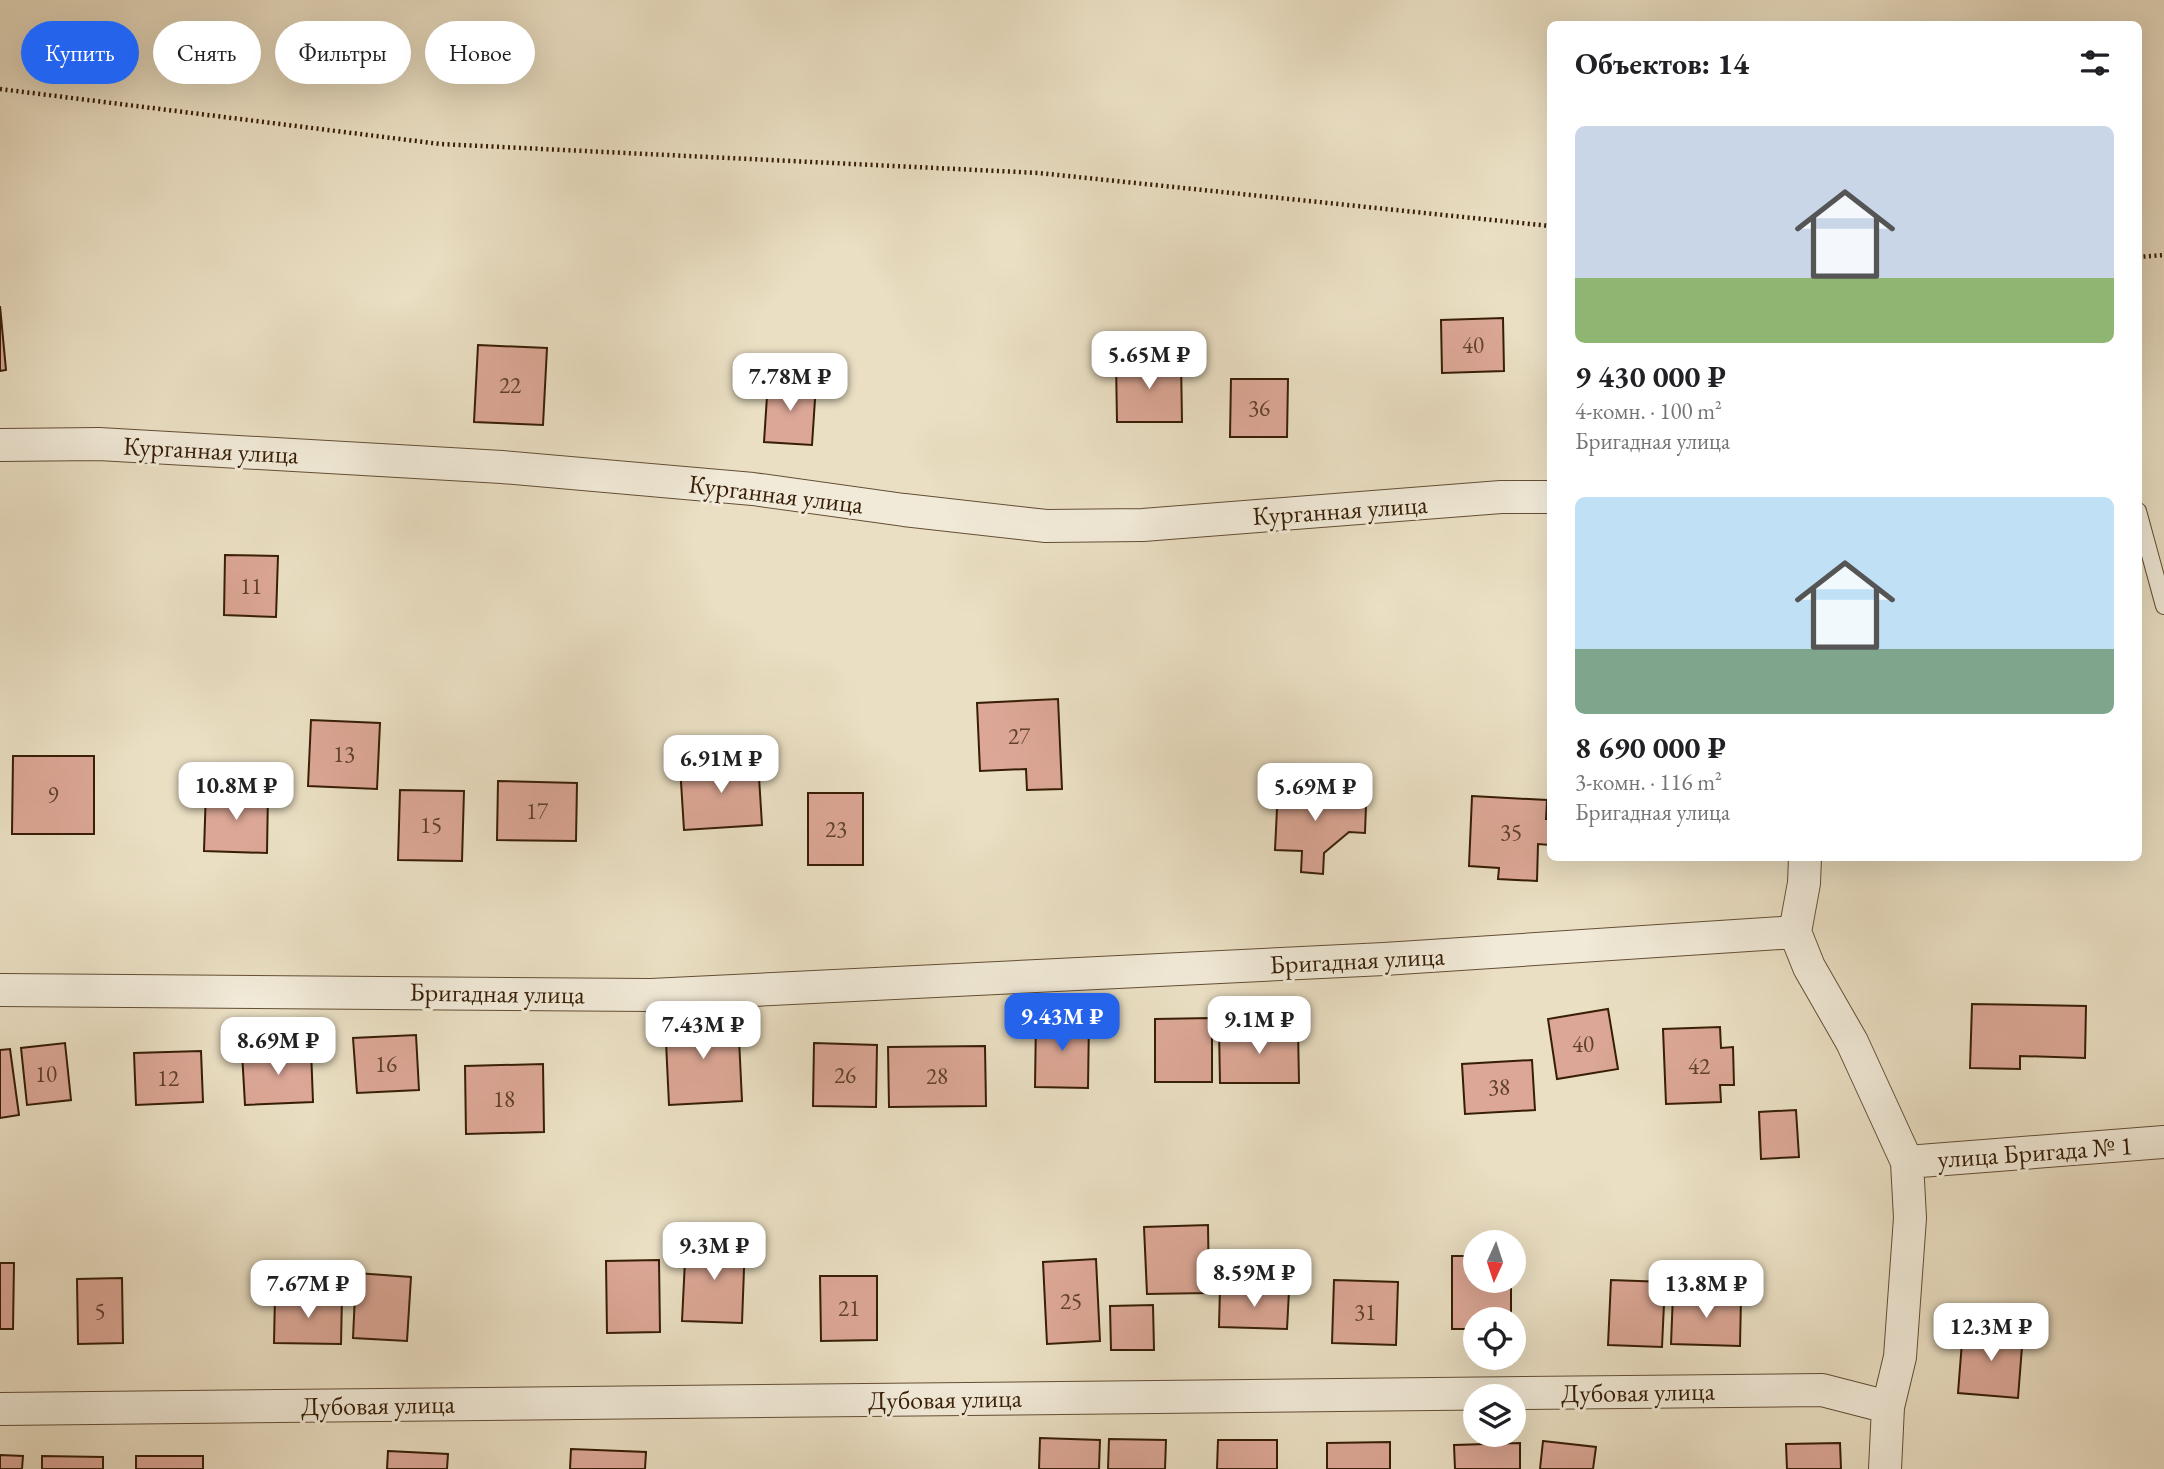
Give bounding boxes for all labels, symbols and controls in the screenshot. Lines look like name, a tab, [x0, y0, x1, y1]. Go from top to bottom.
chip: Купить	[21, 21, 139, 84]
chip: Снять	[153, 21, 261, 84]
chip: Фильтры	[275, 21, 411, 84]
chip: Новое	[425, 21, 535, 84]
text: Объектов: 14	[1575, 44, 1749, 83]
icon: filters	[2076, 44, 2114, 82]
icon: home	[1782, 171, 1908, 297]
house number: 40	[1462, 330, 1484, 360]
pin: 5.65M ₽	[1084, 332, 1214, 391]
text: 5.65M ₽	[1108, 339, 1190, 369]
pin: 7.78M ₽	[725, 354, 855, 413]
text: 9 430 000 ₽	[1575, 357, 1726, 396]
text: 7.78M ₽	[749, 361, 831, 391]
house number: 22	[499, 370, 521, 400]
house number: 36	[1248, 393, 1270, 423]
text: 4-комн. · 100 m²	[1575, 396, 1722, 426]
text: Бригадная улица	[1575, 426, 1730, 456]
street label: Курганная улица	[122, 428, 300, 472]
street label: Курганная улица	[687, 466, 866, 522]
street label: Курганная улица	[1251, 487, 1429, 533]
icon: home	[1782, 542, 1908, 668]
house number: 11	[240, 571, 262, 601]
house number: 27	[1008, 721, 1031, 751]
text: 8 690 000 ₽	[1575, 728, 1726, 767]
pin: 6.91M ₽	[656, 736, 786, 795]
house number: 13	[333, 739, 355, 769]
text: 6.91M ₽	[680, 743, 762, 773]
pin: 10.8M ₽	[171, 762, 301, 822]
pin: 5.69M ₽	[1250, 764, 1380, 823]
text: 3-комн. · 116 m²	[1575, 767, 1722, 797]
text: 10.8M ₽	[195, 770, 277, 800]
text: 5.69M ₽	[1274, 771, 1356, 801]
house number: 9	[47, 780, 59, 810]
house number: 17	[526, 796, 549, 826]
text: Бригадная улица	[1575, 797, 1730, 827]
house number: 15	[420, 810, 442, 840]
house number: 23	[825, 814, 847, 844]
house number: 35	[1500, 817, 1522, 847]
street label: Бригадная улица	[1269, 938, 1446, 982]
street label: Бригадная улица	[409, 974, 586, 1012]
pin: 9.43M ₽	[997, 993, 1127, 1053]
pin: 9.1M ₽	[1202, 996, 1316, 1056]
text: 9.43M ₽	[1021, 1001, 1103, 1031]
pin: 7.43M ₽	[638, 1002, 768, 1061]
text: 9.1M ₽	[1224, 1004, 1294, 1034]
text: 7.43M ₽	[662, 1009, 744, 1039]
pin: 8.69M ₽	[213, 1018, 343, 1077]
text: 8.69M ₽	[237, 1025, 319, 1055]
house number: 40	[1572, 1029, 1594, 1059]
house number: 16	[375, 1049, 397, 1079]
house number: 42	[1688, 1051, 1710, 1081]
house number: 10	[35, 1059, 57, 1089]
house number: 26	[834, 1060, 856, 1090]
house number: 28	[926, 1061, 948, 1091]
house number: 12	[157, 1063, 179, 1093]
house number: 38	[1488, 1072, 1510, 1102]
house number: 18	[493, 1084, 515, 1114]
street label: улица Бригада № 1	[1936, 1128, 2134, 1176]
pin: 9.3M ₽	[657, 1222, 771, 1282]
text: 9.3M ₽	[679, 1230, 749, 1260]
north arrow	[1463, 1230, 1526, 1293]
map controls	[1463, 1230, 1526, 1447]
pin: 8.59M ₽	[1189, 1250, 1319, 1309]
text: 8.59M ₽	[1213, 1257, 1295, 1287]
pin: 7.67M ₽	[243, 1260, 373, 1320]
pin: 13.8M ₽	[1641, 1260, 1771, 1320]
text: 7.67M ₽	[267, 1268, 349, 1298]
text: 13.8M ₽	[1665, 1268, 1747, 1298]
house number: 25	[1060, 1286, 1082, 1316]
house number: 21	[838, 1293, 860, 1323]
house number: 5	[94, 1296, 106, 1326]
house number: 31	[1354, 1297, 1376, 1327]
pin: 12.3M ₽	[1926, 1304, 2056, 1363]
button: locate	[1463, 1307, 1526, 1370]
text: 12.3M ₽	[1950, 1311, 2032, 1341]
street label: Дубовая улица	[1561, 1374, 1716, 1410]
street label: Дубовая улица	[868, 1381, 1023, 1417]
button: layers	[1463, 1384, 1526, 1447]
street label: Дубовая улица	[301, 1387, 456, 1423]

